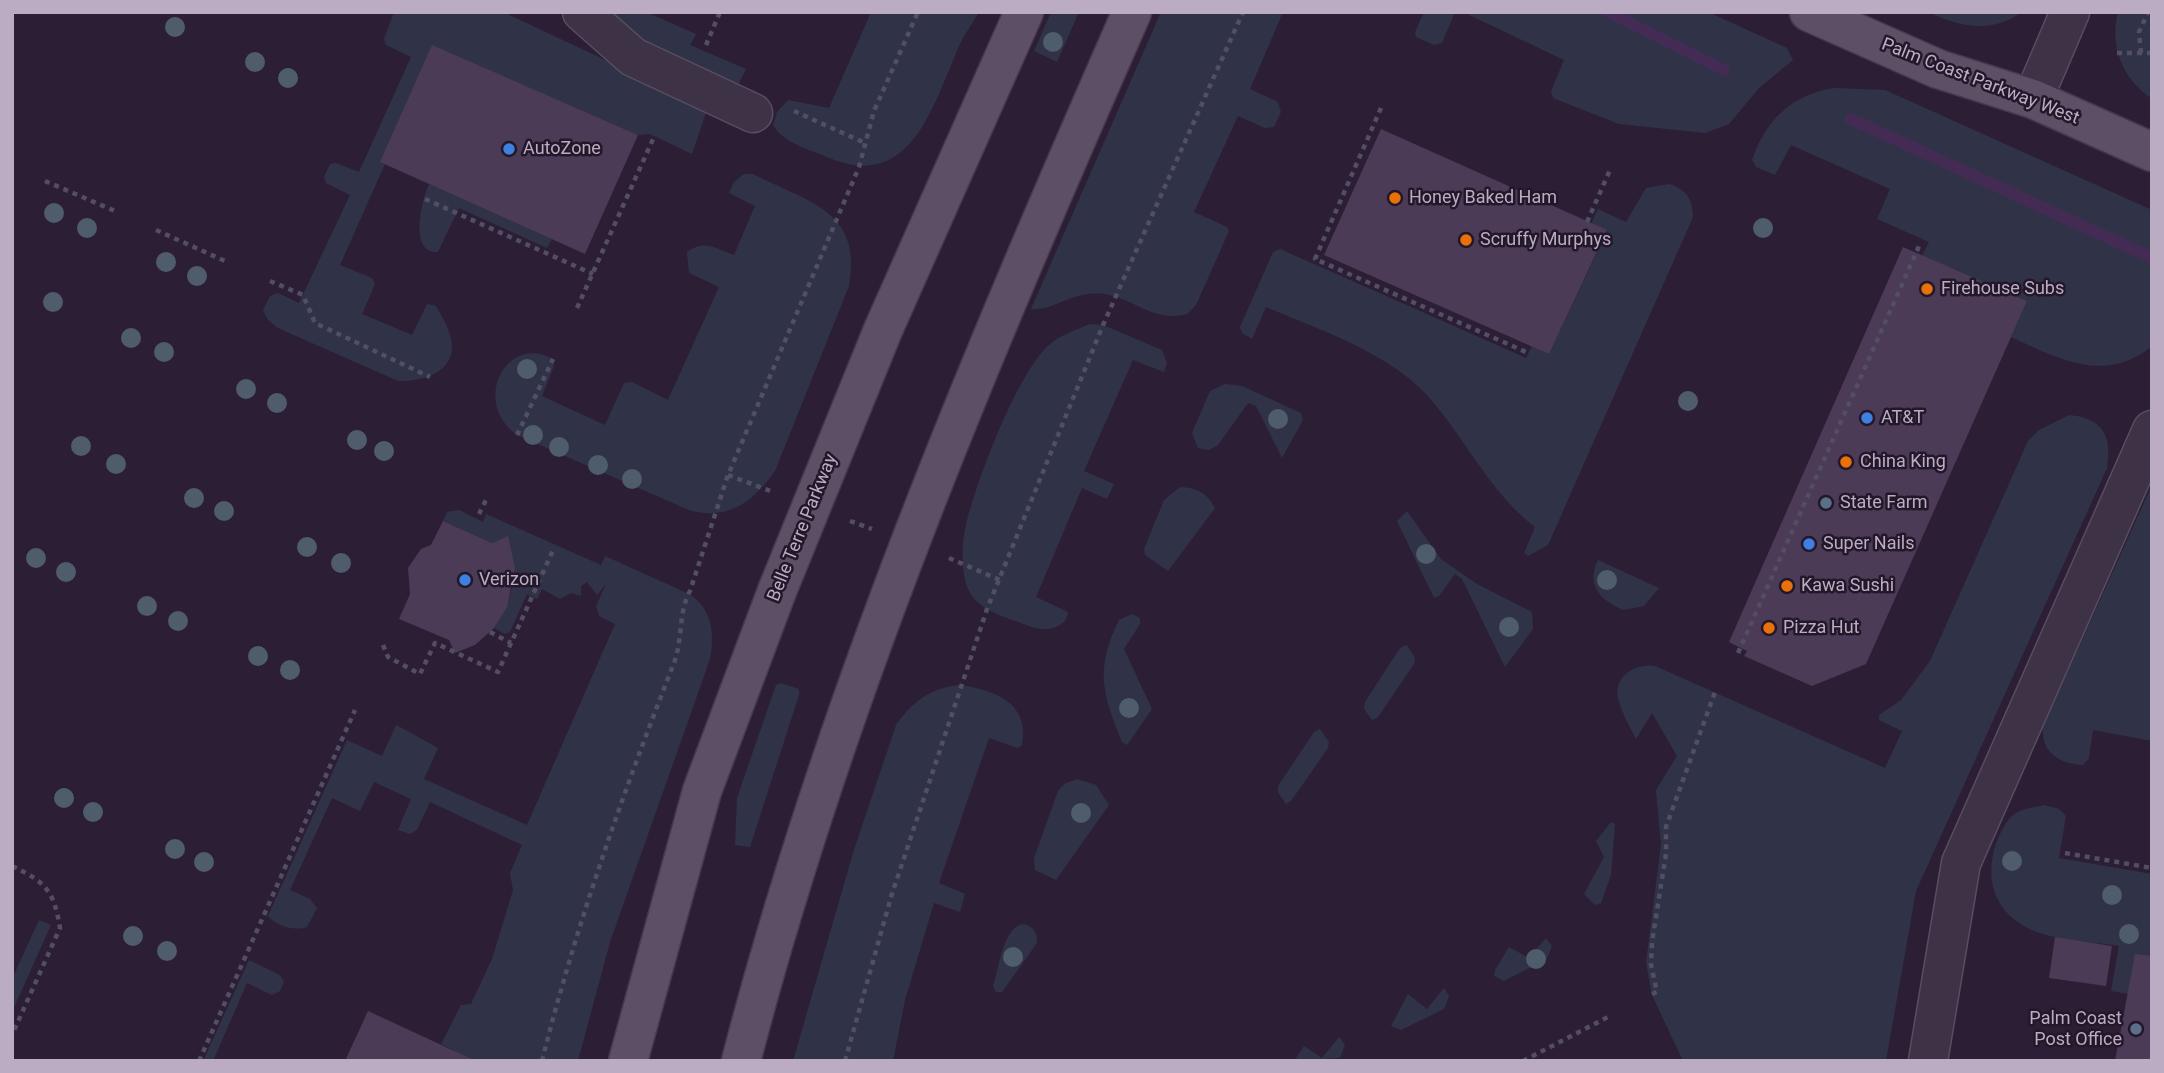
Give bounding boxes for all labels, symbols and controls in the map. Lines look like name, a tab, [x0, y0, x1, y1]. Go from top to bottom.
street label: Palm Coast Parkway West	[1878, 34, 2082, 130]
place label: AutoZone	[523, 138, 601, 160]
marker: AutoZone	[501, 141, 517, 157]
place label: Honey Baked Ham	[1409, 187, 1557, 209]
marker: Honey Baked Ham	[1387, 190, 1403, 206]
place label: Scruffy Murphys	[1480, 229, 1611, 251]
marker: Scruffy Murphys	[1458, 232, 1474, 248]
place label: Firehouse Subs	[1941, 278, 2064, 300]
marker: Firehouse Subs	[1919, 281, 1935, 297]
place label: AT&T	[1881, 407, 1924, 429]
marker: AT&T	[1859, 410, 1875, 426]
street label: Belle Terre Parkway	[764, 451, 842, 605]
place label: China King	[1860, 451, 1946, 473]
marker: China King	[1838, 454, 1854, 470]
place label: State Farm	[1840, 492, 1928, 514]
marker: State Farm	[1818, 495, 1834, 511]
place label: Super Nails	[1823, 533, 1915, 555]
marker: Super Nails	[1801, 536, 1817, 552]
place label: Verizon	[479, 569, 539, 591]
marker: Verizon	[457, 572, 473, 588]
place label: Kawa Sushi	[1801, 575, 1894, 597]
marker: Kawa Sushi	[1779, 578, 1795, 594]
place label: Pizza Hut	[1783, 617, 1860, 639]
marker: Pizza Hut	[1761, 620, 1777, 636]
place label: Palm Coast Post Office	[2029, 1008, 2122, 1050]
marker: Palm Coast Post Office	[2128, 1021, 2144, 1037]

